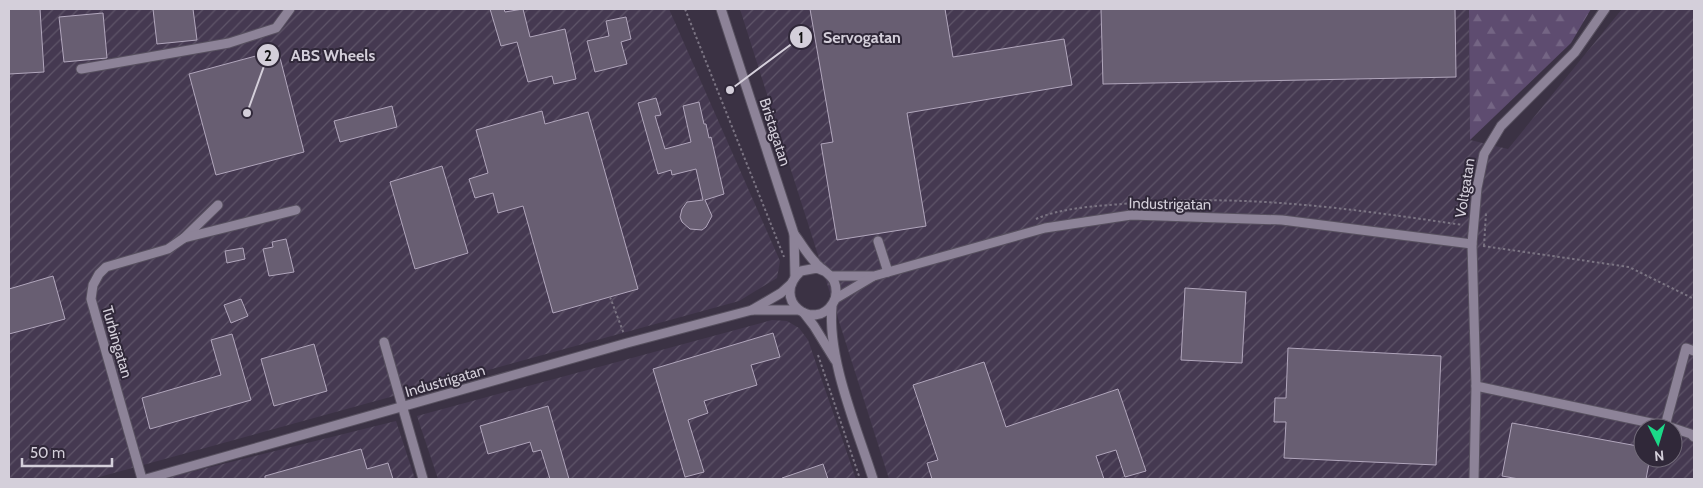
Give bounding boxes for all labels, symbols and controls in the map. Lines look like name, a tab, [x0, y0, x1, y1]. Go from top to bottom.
callout: Servogatan	[788, 22, 911, 53]
text: Servogatan	[823, 28, 901, 47]
text: 1	[798, 29, 804, 47]
callout: ABS Wheels	[255, 40, 385, 71]
text: ABS Wheels	[291, 46, 376, 65]
text: 2	[264, 47, 272, 65]
street label: Bristagatan	[756, 96, 794, 168]
street label: Voltgatan	[1451, 157, 1479, 219]
street label: Industrigatan	[1129, 194, 1211, 214]
street label: Turbingatan	[98, 304, 136, 380]
street label: Industrigatan	[403, 361, 487, 401]
north arrow	[1633, 418, 1683, 468]
scale bar	[22, 436, 112, 468]
text: 50 m	[30, 444, 65, 462]
text: N	[1653, 447, 1665, 465]

